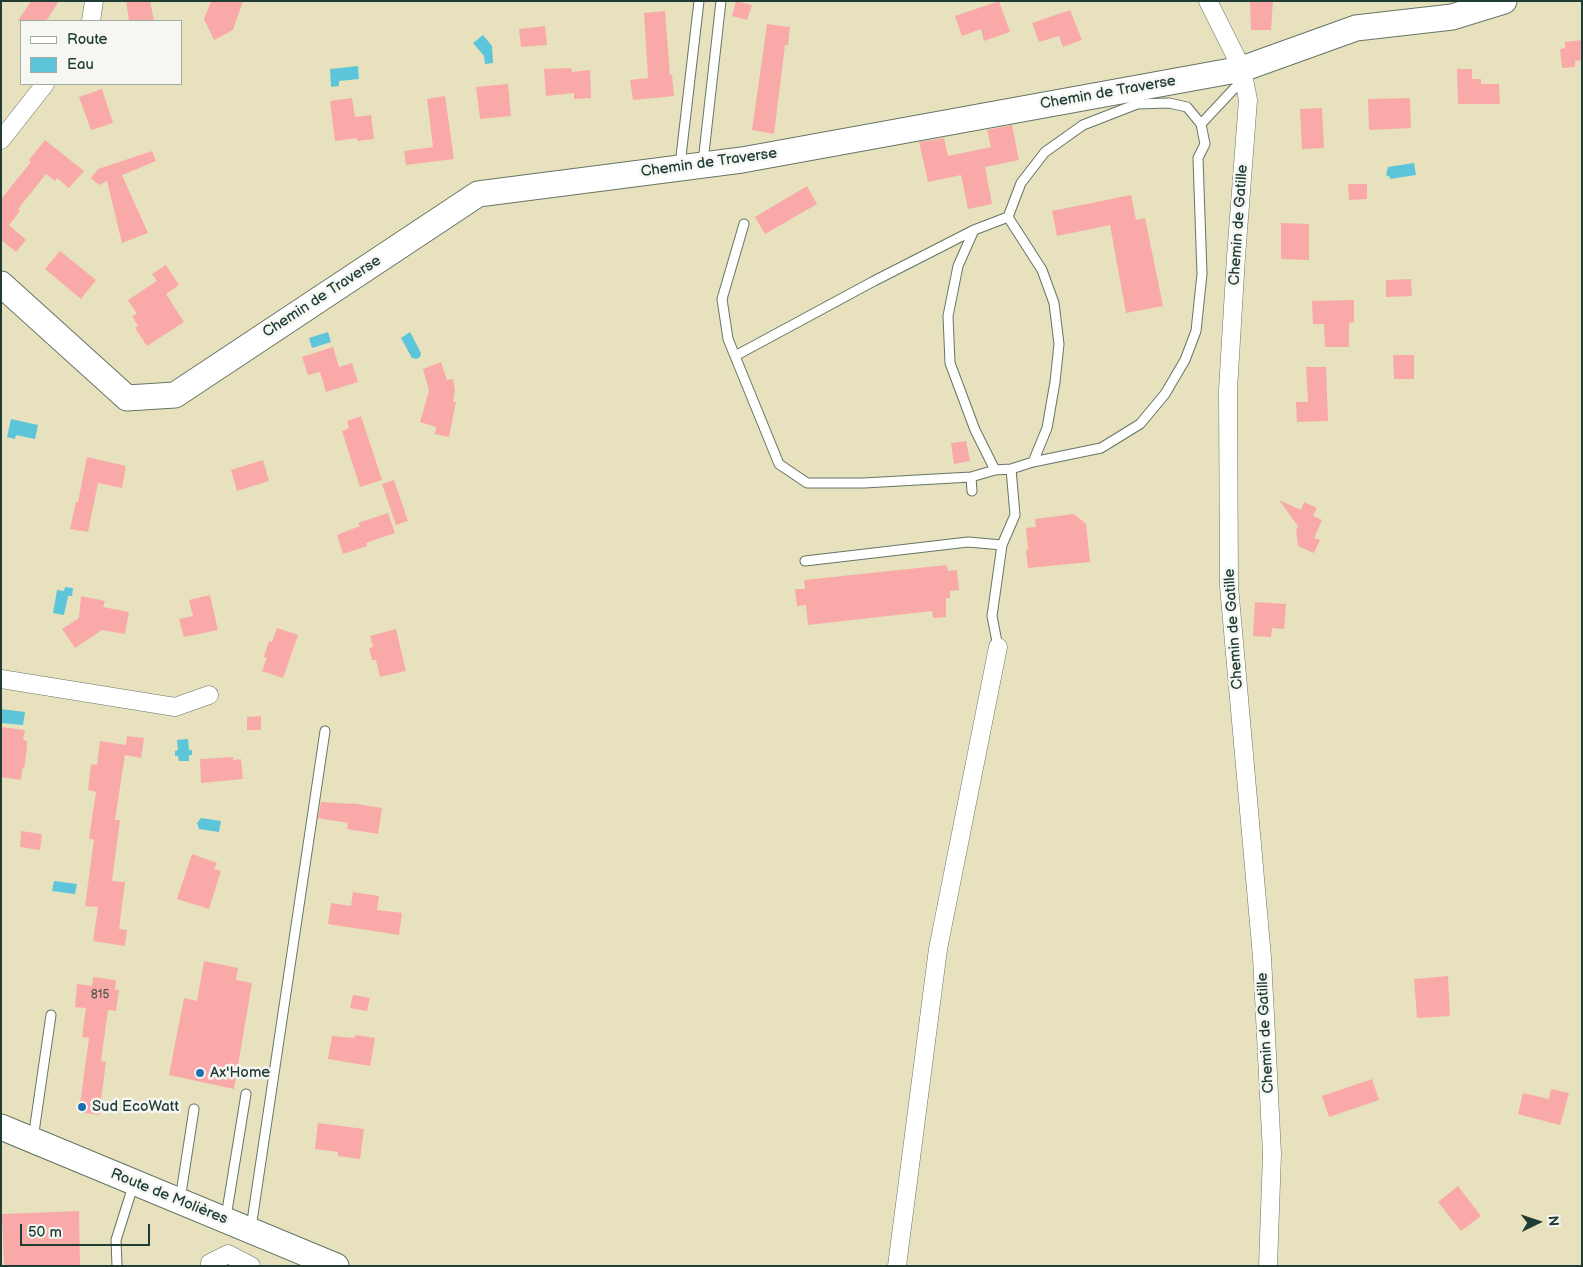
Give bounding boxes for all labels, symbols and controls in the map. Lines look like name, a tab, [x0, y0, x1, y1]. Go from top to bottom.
legend	[20, 20, 182, 85]
text: Route	[67, 30, 107, 49]
text: Eau	[67, 55, 94, 74]
street label: Chemin de Traverse	[1039, 72, 1177, 114]
street label: Chemin de Traverse	[640, 145, 778, 181]
street label: Chemin de Gatille	[1226, 164, 1252, 286]
street label: Chemin de Traverse	[260, 252, 384, 342]
street label: Chemin de Gatille	[1221, 568, 1247, 690]
street label: Chemin de Gatille	[1254, 972, 1278, 1094]
house number: 815	[91, 988, 109, 1002]
place label: Ax'Home	[210, 1064, 270, 1082]
marker: Ax'Home	[194, 1067, 206, 1079]
place label: Sud EcoWatt	[92, 1098, 179, 1116]
marker: Sud EcoWatt	[76, 1101, 88, 1113]
street label: Route de Molières	[108, 1165, 230, 1229]
north arrow	[1513, 1197, 1563, 1247]
scale bar	[22, 1214, 152, 1246]
text: N	[1545, 1215, 1562, 1227]
text: 50 m	[28, 1223, 62, 1242]

